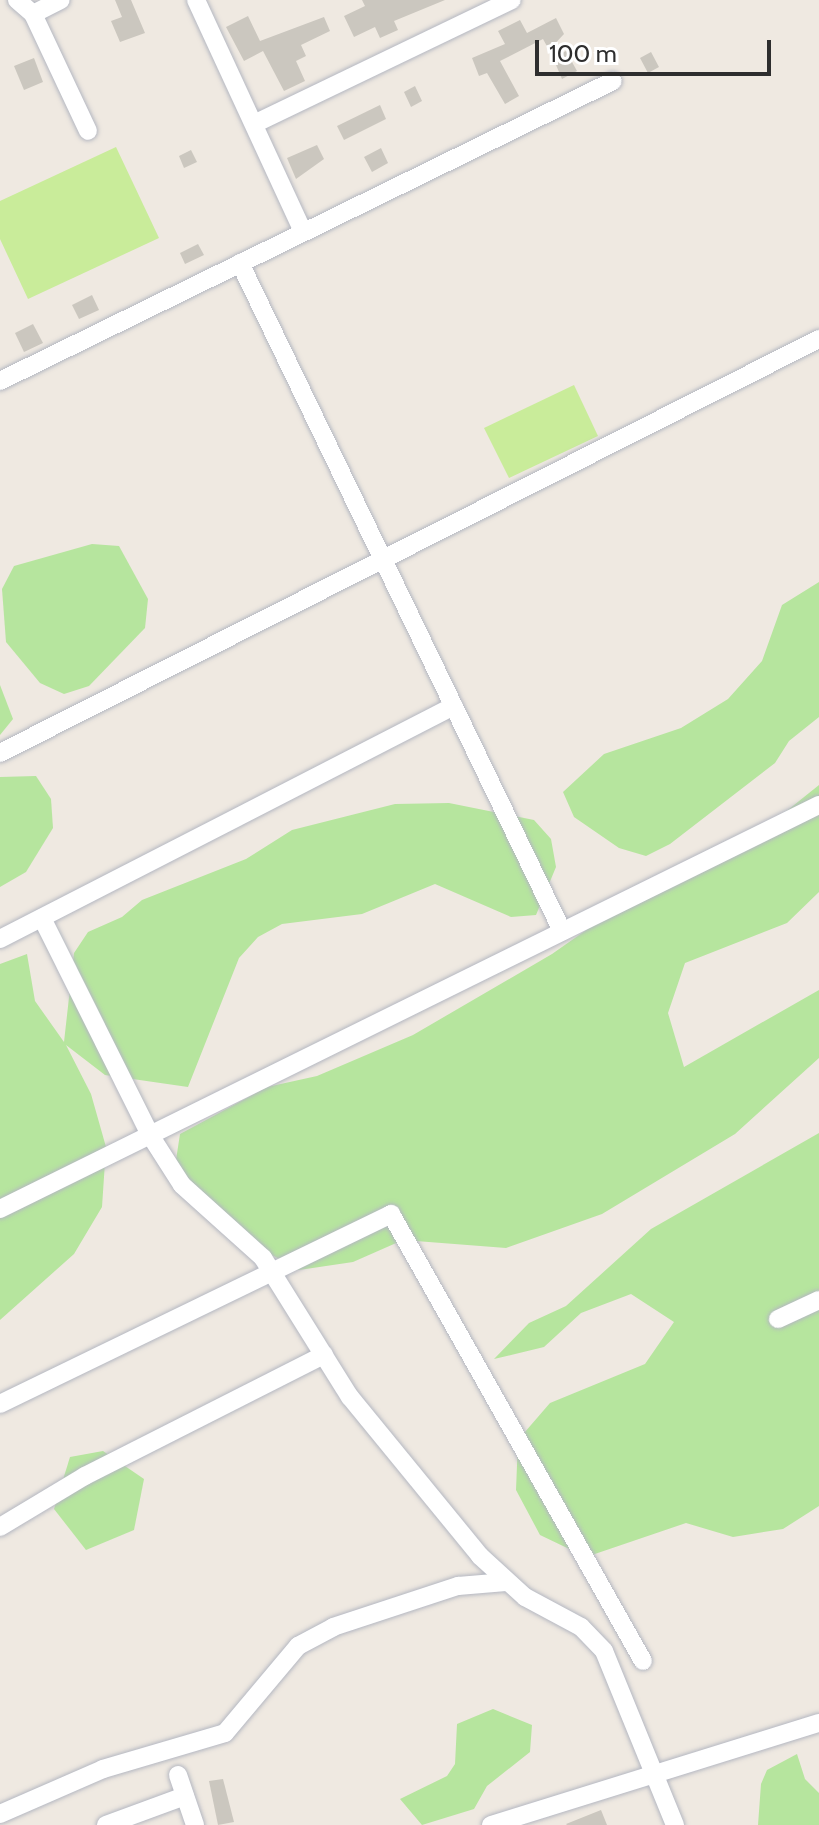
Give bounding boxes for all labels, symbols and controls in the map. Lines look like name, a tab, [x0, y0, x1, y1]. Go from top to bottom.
scale bar	[539, 24, 775, 74]
text: 100 m	[549, 39, 617, 68]

